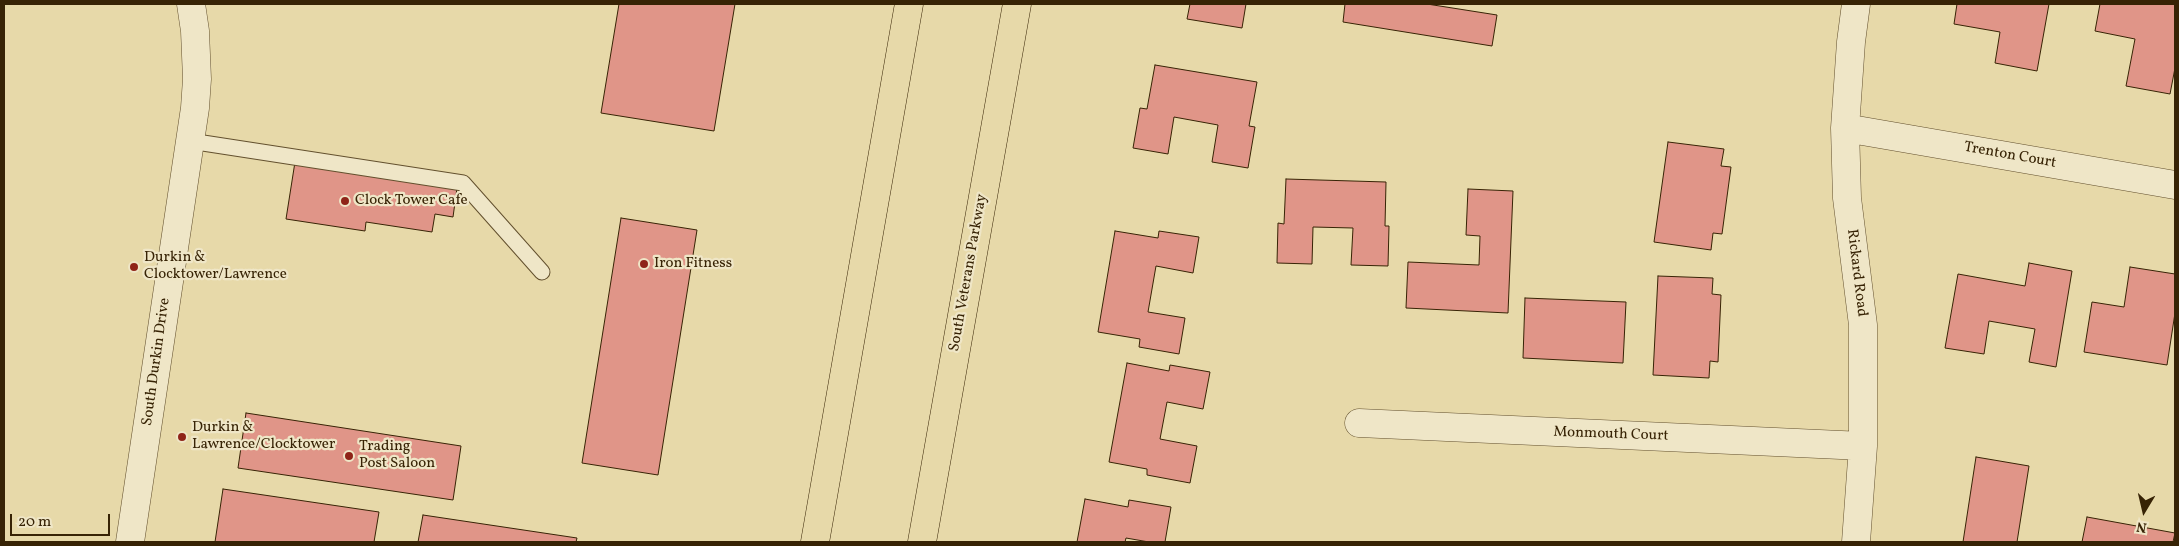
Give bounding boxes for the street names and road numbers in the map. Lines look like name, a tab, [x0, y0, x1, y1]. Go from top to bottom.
street label: Trenton Court	[1962, 139, 2058, 173]
street label: South Veterans Parkway	[946, 193, 992, 353]
street label: Rickard Road	[1842, 228, 1870, 318]
street label: South Durkin Drive	[139, 297, 175, 427]
street label: Monmouth Court	[1553, 424, 1669, 446]

